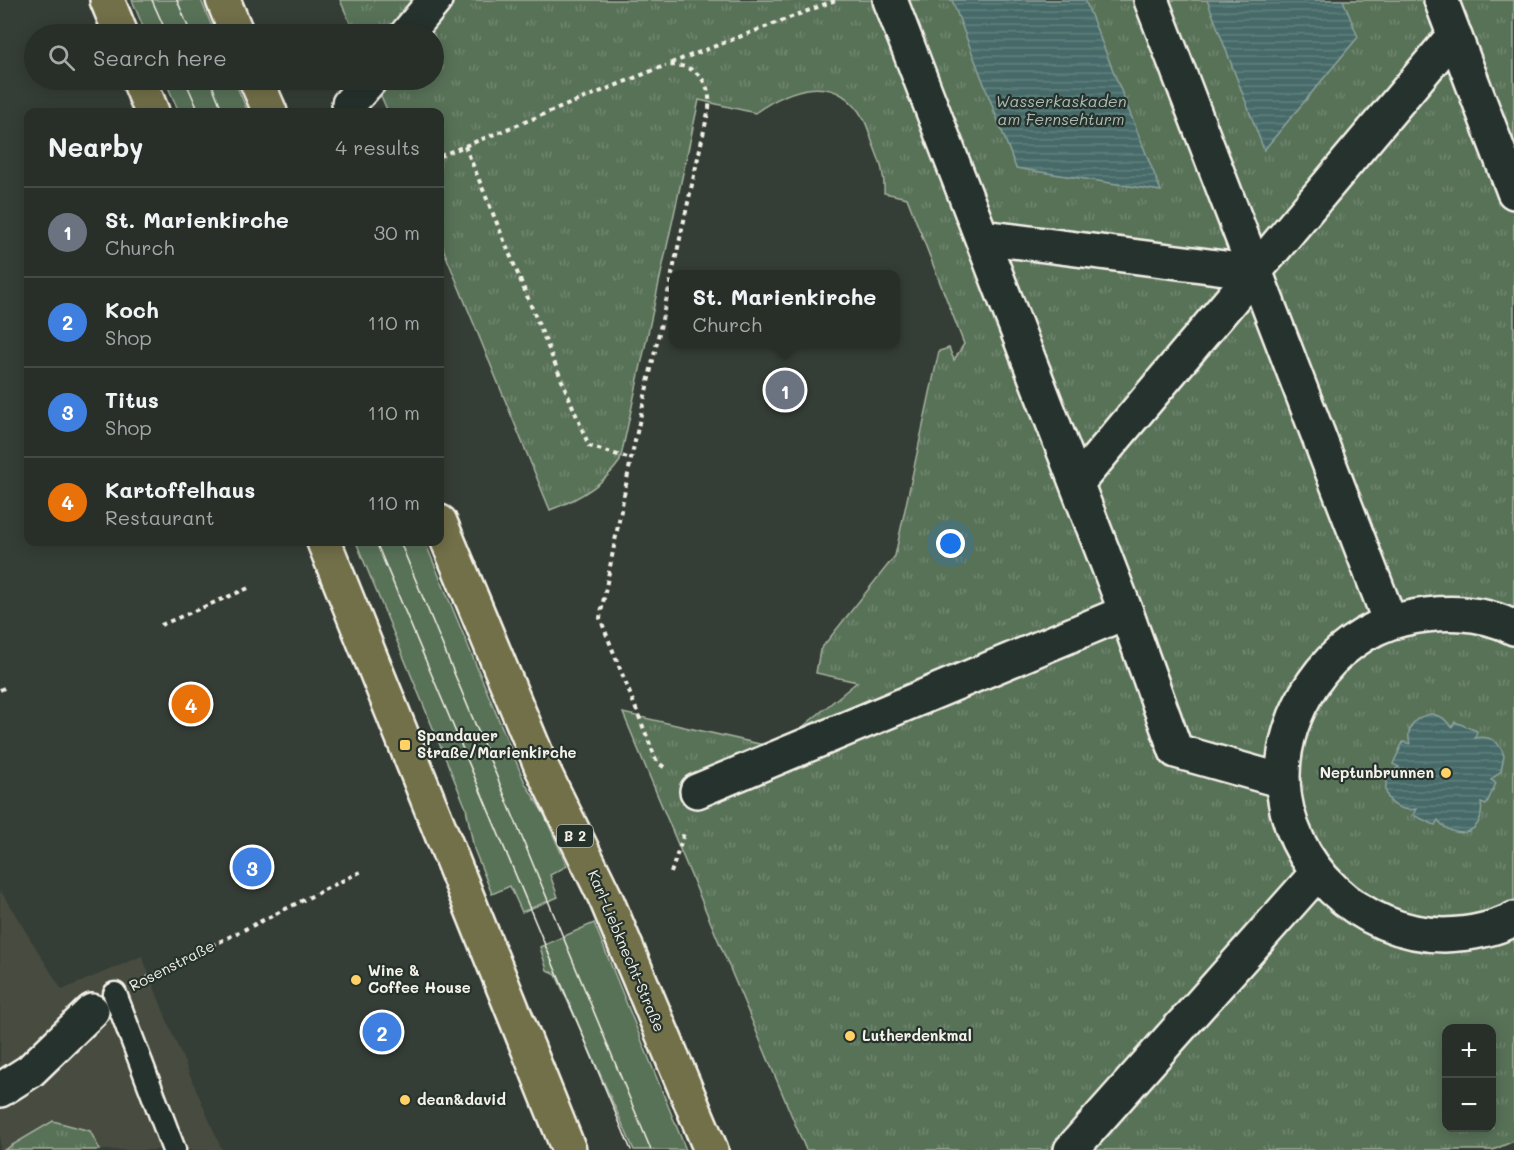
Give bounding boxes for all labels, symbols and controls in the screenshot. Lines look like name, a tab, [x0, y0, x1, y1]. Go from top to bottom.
search box	[24, 24, 444, 90]
icon: search	[45, 41, 78, 74]
text: Search here	[93, 43, 227, 72]
water label: Wasserkaskaden am Fernsehturm	[995, 90, 1127, 129]
text: Nearby	[48, 130, 143, 164]
text: 4 results	[335, 134, 420, 160]
text: St. Marienkirche	[105, 205, 289, 234]
text: 1	[63, 219, 72, 245]
text: 30 m	[374, 219, 420, 245]
text: Church	[105, 234, 175, 260]
popup	[669, 270, 900, 348]
text: St. Marienkirche	[693, 282, 877, 311]
text: Koch	[105, 295, 159, 324]
text: 2	[62, 309, 73, 335]
text: 110 m	[367, 309, 420, 335]
text: Church	[693, 311, 762, 337]
text: Shop	[105, 324, 152, 350]
pin: 1	[766, 368, 804, 412]
text: Titus	[105, 385, 159, 414]
text: 3	[62, 399, 74, 425]
text: 110 m	[367, 399, 420, 425]
text: Shop	[105, 414, 152, 440]
text: Kartoffelhaus	[105, 475, 255, 504]
text: 4	[61, 489, 74, 515]
text: 110 m	[367, 489, 420, 515]
text: Restaurant	[105, 504, 215, 530]
your location	[936, 529, 965, 558]
pin: 4	[172, 682, 210, 726]
place label: Spandauer Straße/Marienkirche	[417, 725, 577, 762]
marker: Spandauer Straße/Marienkirche	[398, 738, 412, 752]
place label: Neptunbrunnen	[1320, 762, 1434, 782]
marker: Neptunbrunnen	[1439, 766, 1453, 780]
road number: B 2	[557, 825, 593, 847]
pin: 3	[232, 844, 272, 890]
street label: Karl-Liebknecht-Straße	[584, 867, 670, 1035]
street label: Rosenstraße	[126, 935, 218, 995]
place label: Wine & Coffee House	[368, 960, 471, 997]
marker: Wine & Coffee House	[349, 973, 363, 987]
pin: 2	[362, 1010, 401, 1054]
map controls	[1442, 1024, 1496, 1132]
button: +	[1442, 1024, 1496, 1078]
place label: Lutherdenkmal	[862, 1025, 972, 1045]
marker: Lutherdenkmal	[843, 1029, 857, 1043]
button: −	[1442, 1078, 1496, 1132]
place label: dean&david	[417, 1089, 506, 1109]
marker: dean&david	[398, 1093, 412, 1107]

